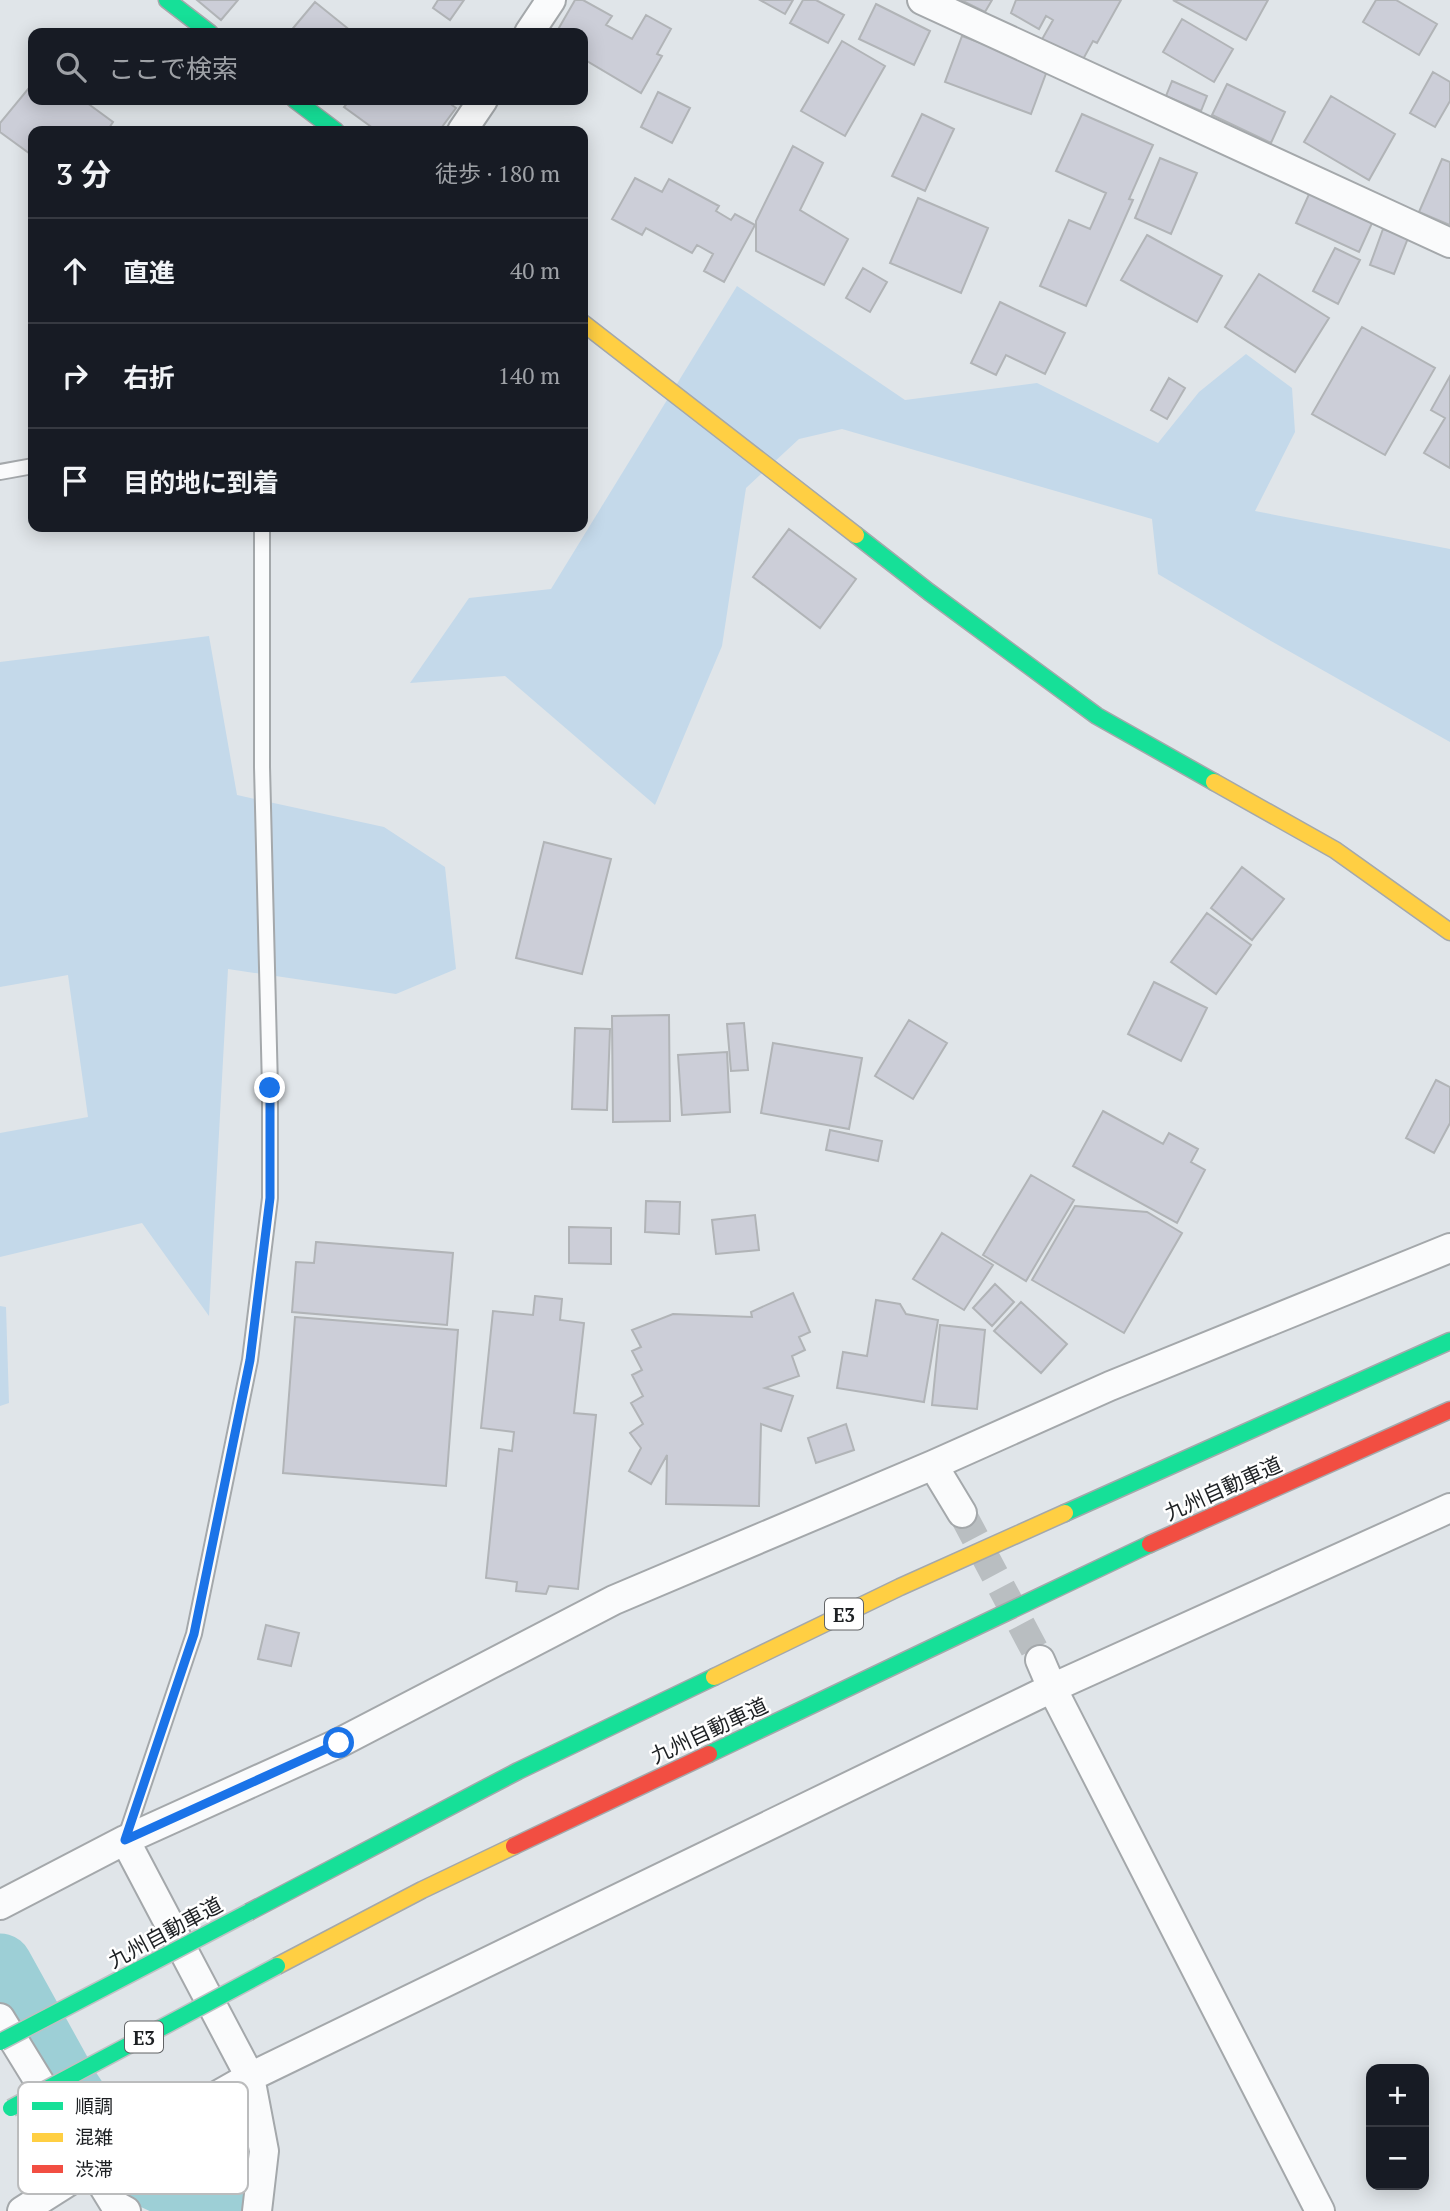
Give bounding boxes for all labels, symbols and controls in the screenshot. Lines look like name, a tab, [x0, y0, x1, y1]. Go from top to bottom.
search box	[28, 28, 588, 105]
icon: search	[52, 48, 90, 86]
text: ここで検索	[108, 51, 238, 85]
text: 3 分	[56, 154, 111, 194]
text: 徒歩 · 180 m	[435, 158, 560, 189]
icon: ahead	[56, 252, 94, 290]
text: 直進	[123, 255, 175, 289]
text: 40 m	[510, 255, 560, 286]
icon: right	[56, 357, 94, 395]
text: 右折	[123, 360, 175, 394]
text: 140 m	[498, 360, 560, 391]
icon: arrive	[56, 462, 94, 500]
text: 目的地に到着	[123, 465, 279, 499]
route end	[254, 1072, 285, 1103]
street label: 九州自動車道	[1160, 1450, 1286, 1526]
road number: E3	[825, 1598, 863, 1630]
street label: 九州自動車道	[646, 1691, 772, 1769]
route start	[323, 1727, 354, 1758]
street label: 九州自動車道	[103, 1890, 227, 1974]
road number: E3	[125, 2022, 163, 2052]
map controls	[1366, 2064, 1429, 2190]
button: +	[1366, 2064, 1429, 2127]
legend	[18, 2082, 248, 2194]
text: 順調	[75, 2093, 113, 2118]
text: 混雑	[75, 2124, 113, 2149]
button: −	[1366, 2127, 1429, 2190]
text: 渋滞	[75, 2156, 113, 2181]

